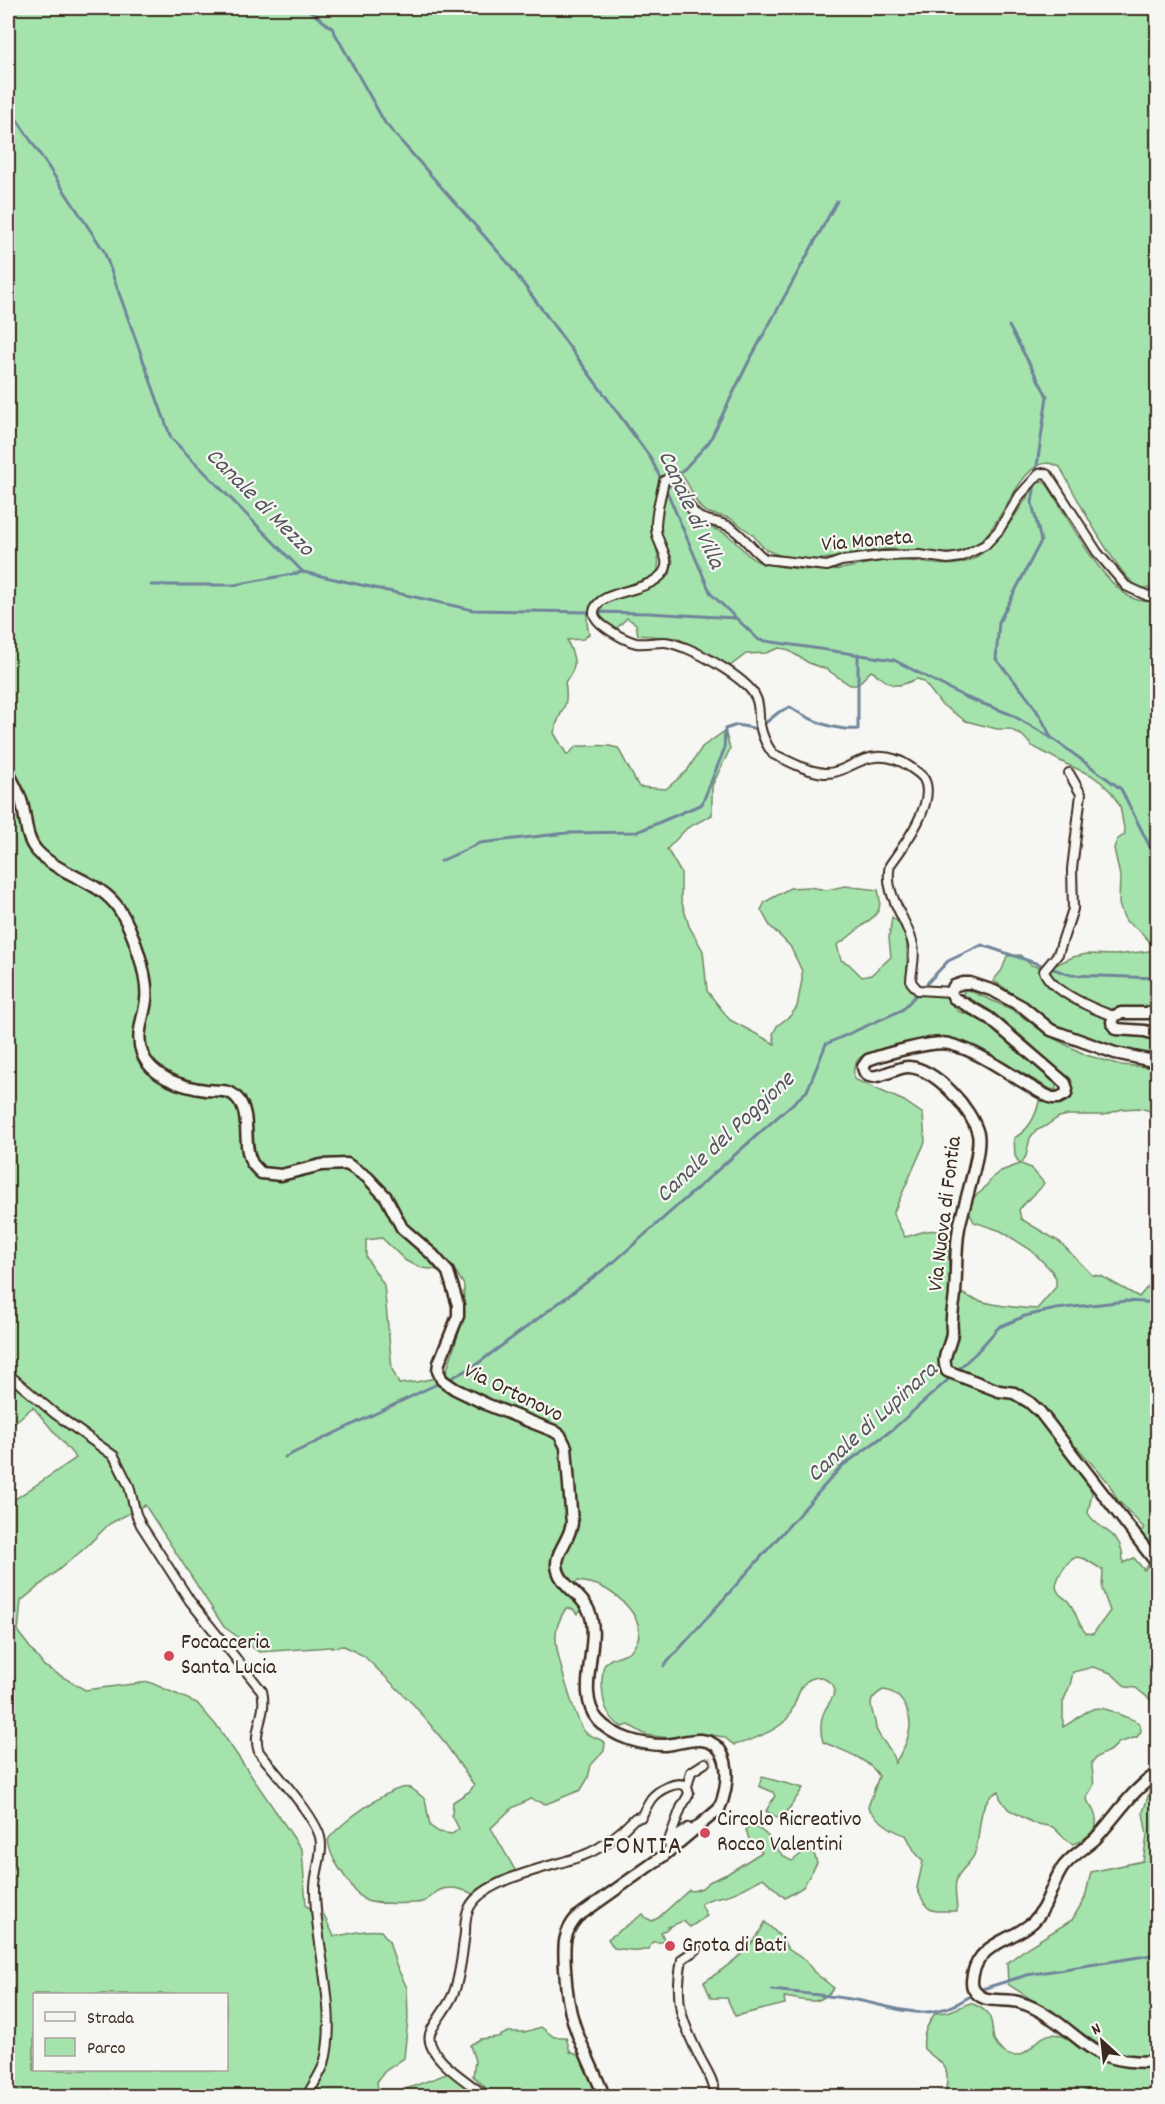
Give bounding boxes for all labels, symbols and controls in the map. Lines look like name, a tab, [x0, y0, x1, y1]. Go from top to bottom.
water label: Canale di Mezzo	[197, 441, 322, 566]
water label: Canale di Villa	[648, 445, 733, 576]
street label: Via Moneta	[820, 523, 914, 561]
water label: Canale del Poggione	[649, 1063, 804, 1212]
street label: Via Nuova di Fontia	[921, 1134, 971, 1293]
water label: Canale di Lupinara	[800, 1354, 948, 1491]
street label: Via Ortonovo	[458, 1356, 568, 1432]
place label: Focacceria Santa Lucia	[181, 1628, 277, 1684]
marker: Focacceria Santa Lucia	[162, 1649, 176, 1663]
place label: Circolo Ricreativo Rocco Valentini	[717, 1805, 862, 1861]
marker: Circolo Ricreativo Rocco Valentini	[698, 1826, 712, 1840]
district label: FONTIA	[602, 1829, 684, 1866]
place label: Grota di Bati	[682, 1931, 787, 1962]
marker: Grota di Bati	[663, 1939, 677, 1953]
legend	[33, 1993, 228, 2071]
text: Strada	[87, 2007, 134, 2032]
north arrow	[1072, 2011, 1132, 2071]
text: N	[1088, 2018, 1105, 2042]
text: Parco	[87, 2037, 126, 2062]

